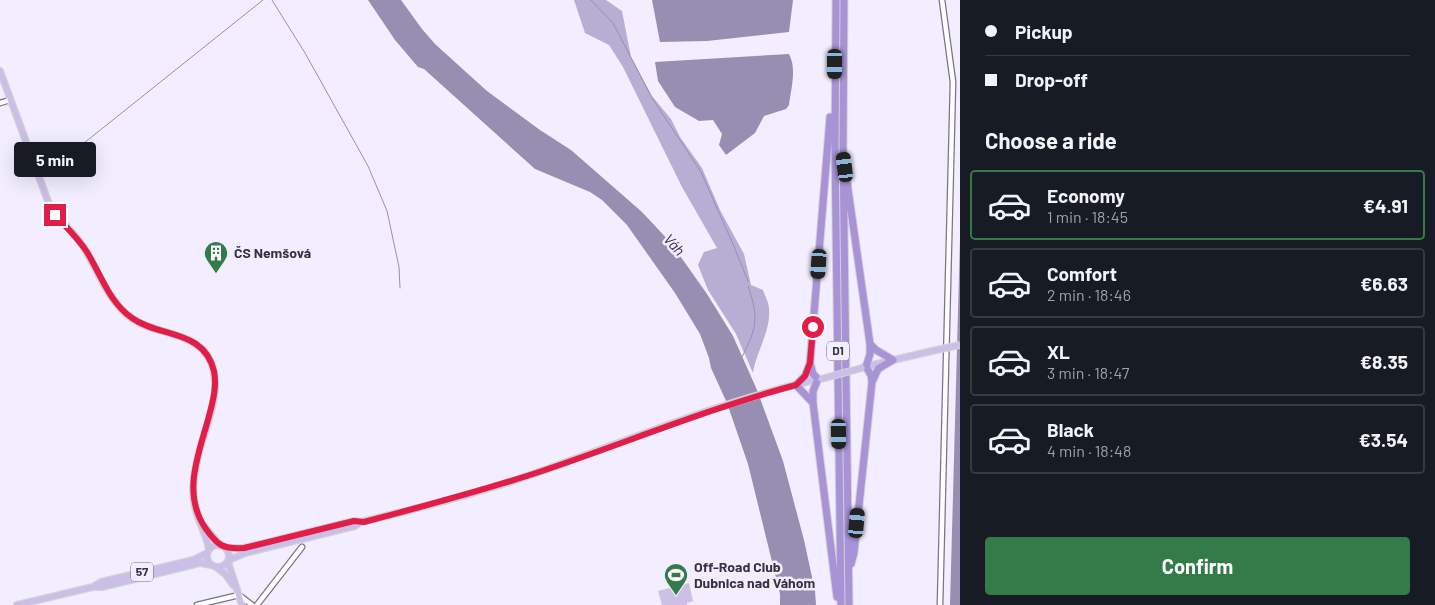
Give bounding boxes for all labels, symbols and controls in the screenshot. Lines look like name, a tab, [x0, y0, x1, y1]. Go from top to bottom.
text: Pickup	[1015, 20, 1073, 43]
car	[827, 49, 842, 79]
text: Drop-off	[1015, 68, 1088, 91]
text: Choose a ride	[985, 127, 1117, 153]
callout: 5 min	[14, 142, 96, 178]
text: 5 min	[36, 150, 74, 169]
car	[835, 151, 854, 183]
icon: car	[987, 183, 1032, 228]
text: Economy	[1047, 184, 1125, 207]
text: €4.91	[1363, 194, 1408, 217]
route end	[44, 204, 66, 226]
text: 1 min · 18:45	[1047, 207, 1128, 226]
water label: Váh	[660, 230, 689, 259]
building icon: ČS Nemšová	[203, 240, 229, 274]
place label: ČS Nemšová	[234, 244, 311, 261]
car	[810, 249, 827, 279]
icon: car	[987, 261, 1032, 306]
text: Comfort	[1047, 262, 1117, 285]
text: €6.63	[1360, 272, 1408, 295]
text: 2 min · 18:46	[1047, 285, 1131, 304]
route start	[802, 316, 824, 338]
icon: car	[987, 339, 1032, 384]
text: XL	[1047, 340, 1070, 363]
road number: D1	[827, 342, 849, 361]
text: €8.35	[1360, 350, 1408, 373]
text: 3 min · 18:47	[1047, 363, 1129, 382]
icon: car	[987, 417, 1032, 462]
text: Black	[1047, 418, 1094, 441]
car	[831, 419, 846, 449]
text: €3.54	[1359, 428, 1408, 451]
text: 4 min · 18:48	[1047, 441, 1131, 460]
car	[848, 507, 865, 539]
button: Confirm	[985, 537, 1410, 595]
place label: Off-Road Club Dubnica nad Váhom	[694, 558, 815, 591]
road number: 57	[131, 562, 153, 582]
sports icon: Off-Road Club Dubnica nad Váhom	[663, 562, 689, 596]

